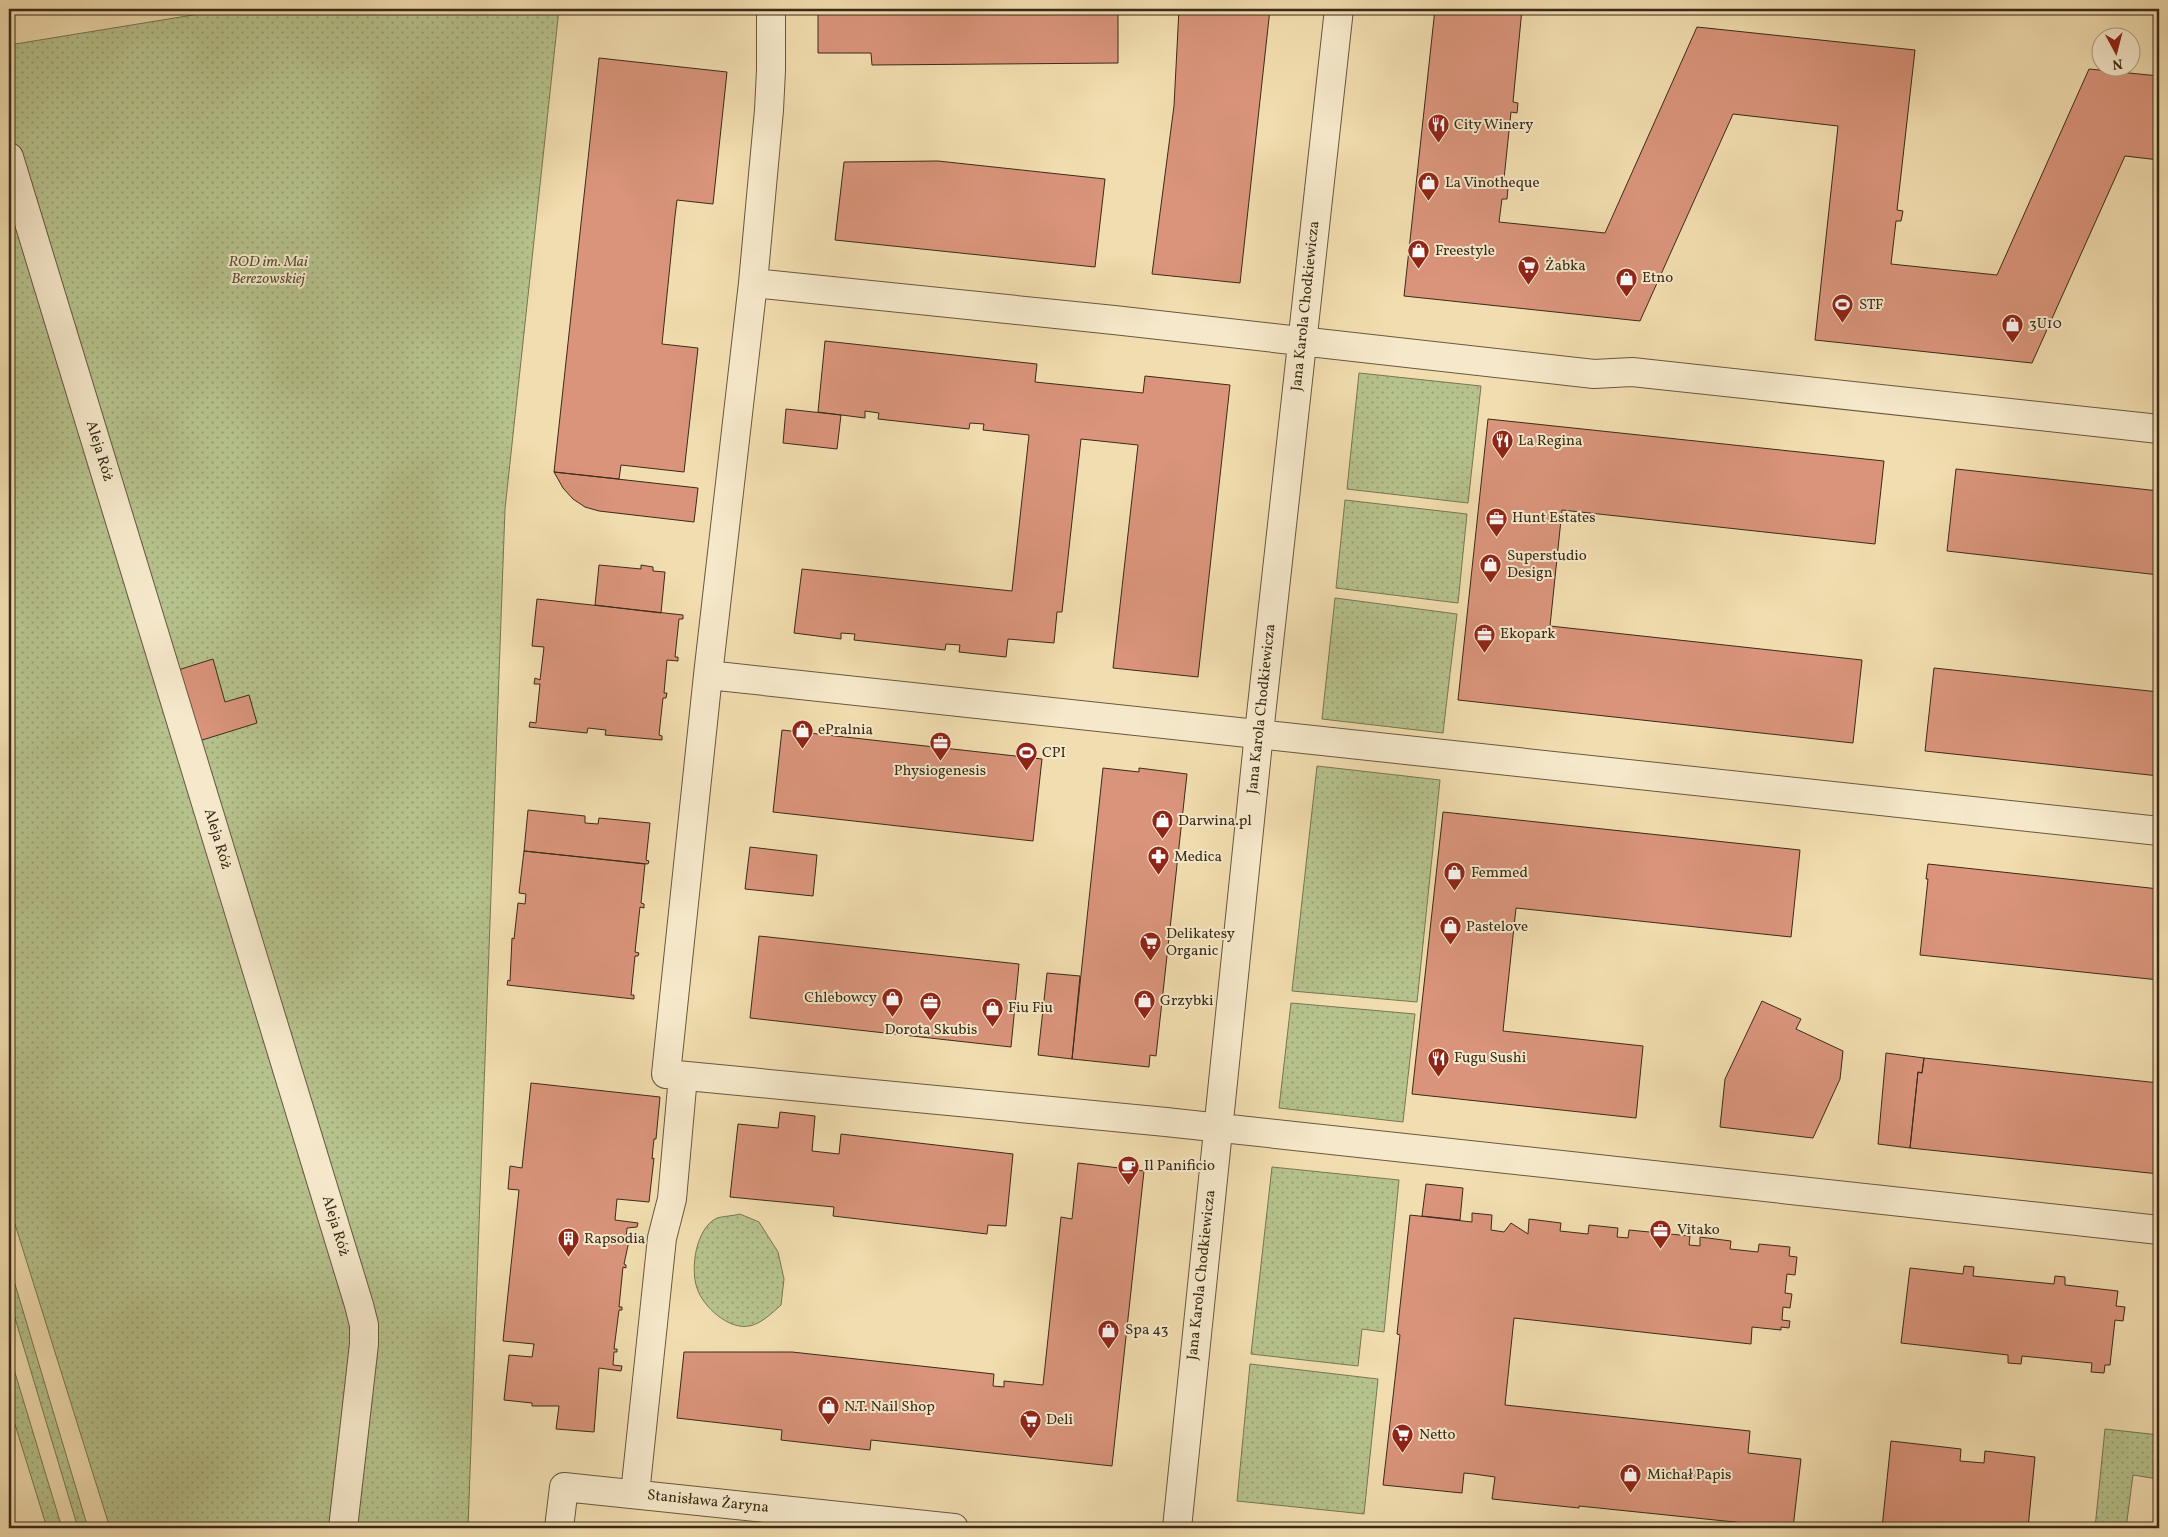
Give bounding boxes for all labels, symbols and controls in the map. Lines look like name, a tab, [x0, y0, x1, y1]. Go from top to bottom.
north arrow	[2090, 28, 2140, 78]
text: N	[2111, 53, 2124, 73]
restaurant icon: City Winery	[1426, 113, 1450, 144]
place label: City Winery	[1454, 115, 1533, 136]
shop icon: La Vinotheque	[1417, 171, 1441, 202]
place label: La Vinotheque	[1445, 173, 1540, 194]
street label: Jana Karola Chodkiewicza	[1287, 220, 1325, 392]
shop icon: Freestyle	[1407, 239, 1431, 270]
place label: Freestyle	[1435, 241, 1495, 262]
park label: ROD im. Mai Berezowskiej	[228, 252, 308, 290]
supermarket icon: Żabka	[1517, 254, 1541, 285]
place label: Żabka	[1545, 256, 1586, 277]
shop icon: Etno	[1614, 266, 1638, 297]
place label: Etno	[1642, 268, 1673, 289]
sports icon: STF	[1831, 293, 1855, 324]
place label: STF	[1859, 295, 1883, 316]
shop icon: 3U10	[2001, 312, 2025, 343]
place label: 3U10	[2029, 314, 2062, 335]
street label: Aleja Róż	[80, 418, 118, 484]
restaurant icon: La Regina	[1490, 429, 1514, 460]
place label: La Regina	[1518, 431, 1583, 452]
office icon: Hunt Estates	[1484, 506, 1508, 537]
place label: Hunt Estates	[1512, 508, 1596, 529]
place label: Superstudio Design	[1507, 546, 1587, 584]
shop icon: Superstudio Design	[1479, 553, 1503, 584]
office icon: Ekopark	[1472, 622, 1496, 653]
street label: Jana Karola Chodkiewicza	[1243, 623, 1281, 795]
place label: Ekopark	[1500, 624, 1555, 645]
shop icon: ePralnia	[790, 718, 814, 749]
place label: ePralnia	[818, 720, 873, 741]
office icon: Physiogenesis	[928, 731, 952, 762]
sports icon: CPI	[1014, 741, 1038, 772]
place label: CPI	[1042, 743, 1066, 764]
place label: Physiogenesis	[894, 761, 986, 782]
street label: Aleja Róż	[198, 806, 236, 872]
shop icon: Darwina.pl	[1150, 809, 1174, 840]
place label: Darwina.pl	[1178, 811, 1252, 832]
pharmacy icon: Medica	[1146, 845, 1170, 876]
place label: Medica	[1174, 847, 1222, 868]
shop icon: Femmed	[1443, 861, 1467, 892]
place label: Femmed	[1471, 863, 1528, 884]
shop icon: Pastelove	[1438, 915, 1462, 946]
place label: Pastelove	[1466, 917, 1528, 938]
place label: Delikatesy Organic	[1166, 924, 1235, 962]
supermarket icon: Delikatesy Organic	[1138, 931, 1162, 962]
shop icon: Chlebowcy	[881, 986, 905, 1017]
place label: Chlebowcy	[804, 988, 877, 1009]
shop icon: Grzybki	[1132, 989, 1156, 1020]
office icon: Dorota Skubis	[919, 990, 943, 1021]
place label: Grzybki	[1160, 991, 1214, 1012]
shop icon: Fiu Fiu	[980, 996, 1004, 1027]
place label: Fiu Fiu	[1008, 998, 1053, 1019]
place label: Dorota Skubis	[885, 1020, 978, 1041]
restaurant icon: Fugu Sushi	[1426, 1046, 1450, 1077]
place label: Fugu Sushi	[1454, 1048, 1526, 1069]
cafe icon: Il Panificio	[1116, 1154, 1140, 1185]
place label: Il Panificio	[1144, 1156, 1215, 1177]
street label: Jana Karola Chodkiewicza	[1183, 1189, 1221, 1361]
street label: Aleja Róż	[316, 1193, 354, 1259]
office icon: Vitako	[1649, 1218, 1673, 1249]
place label: Vitako	[1677, 1220, 1720, 1241]
building icon: Rapsodia	[556, 1227, 580, 1258]
place label: Rapsodia	[584, 1229, 645, 1250]
shop icon: Spa 43	[1097, 1318, 1121, 1349]
place label: Spa 43	[1125, 1320, 1168, 1341]
shop icon: N.T. Nail Shop	[816, 1395, 840, 1426]
place label: N.T. Nail Shop	[844, 1397, 935, 1418]
supermarket icon: Deli	[1018, 1408, 1042, 1439]
place label: Deli	[1046, 1410, 1073, 1431]
supermarket icon: Netto	[1391, 1423, 1415, 1454]
place label: Netto	[1419, 1425, 1455, 1446]
shop icon: Michał Papis	[1619, 1463, 1643, 1494]
place label: Michał Papis	[1647, 1465, 1731, 1486]
street label: Stanisława Żaryna	[646, 1485, 770, 1519]

